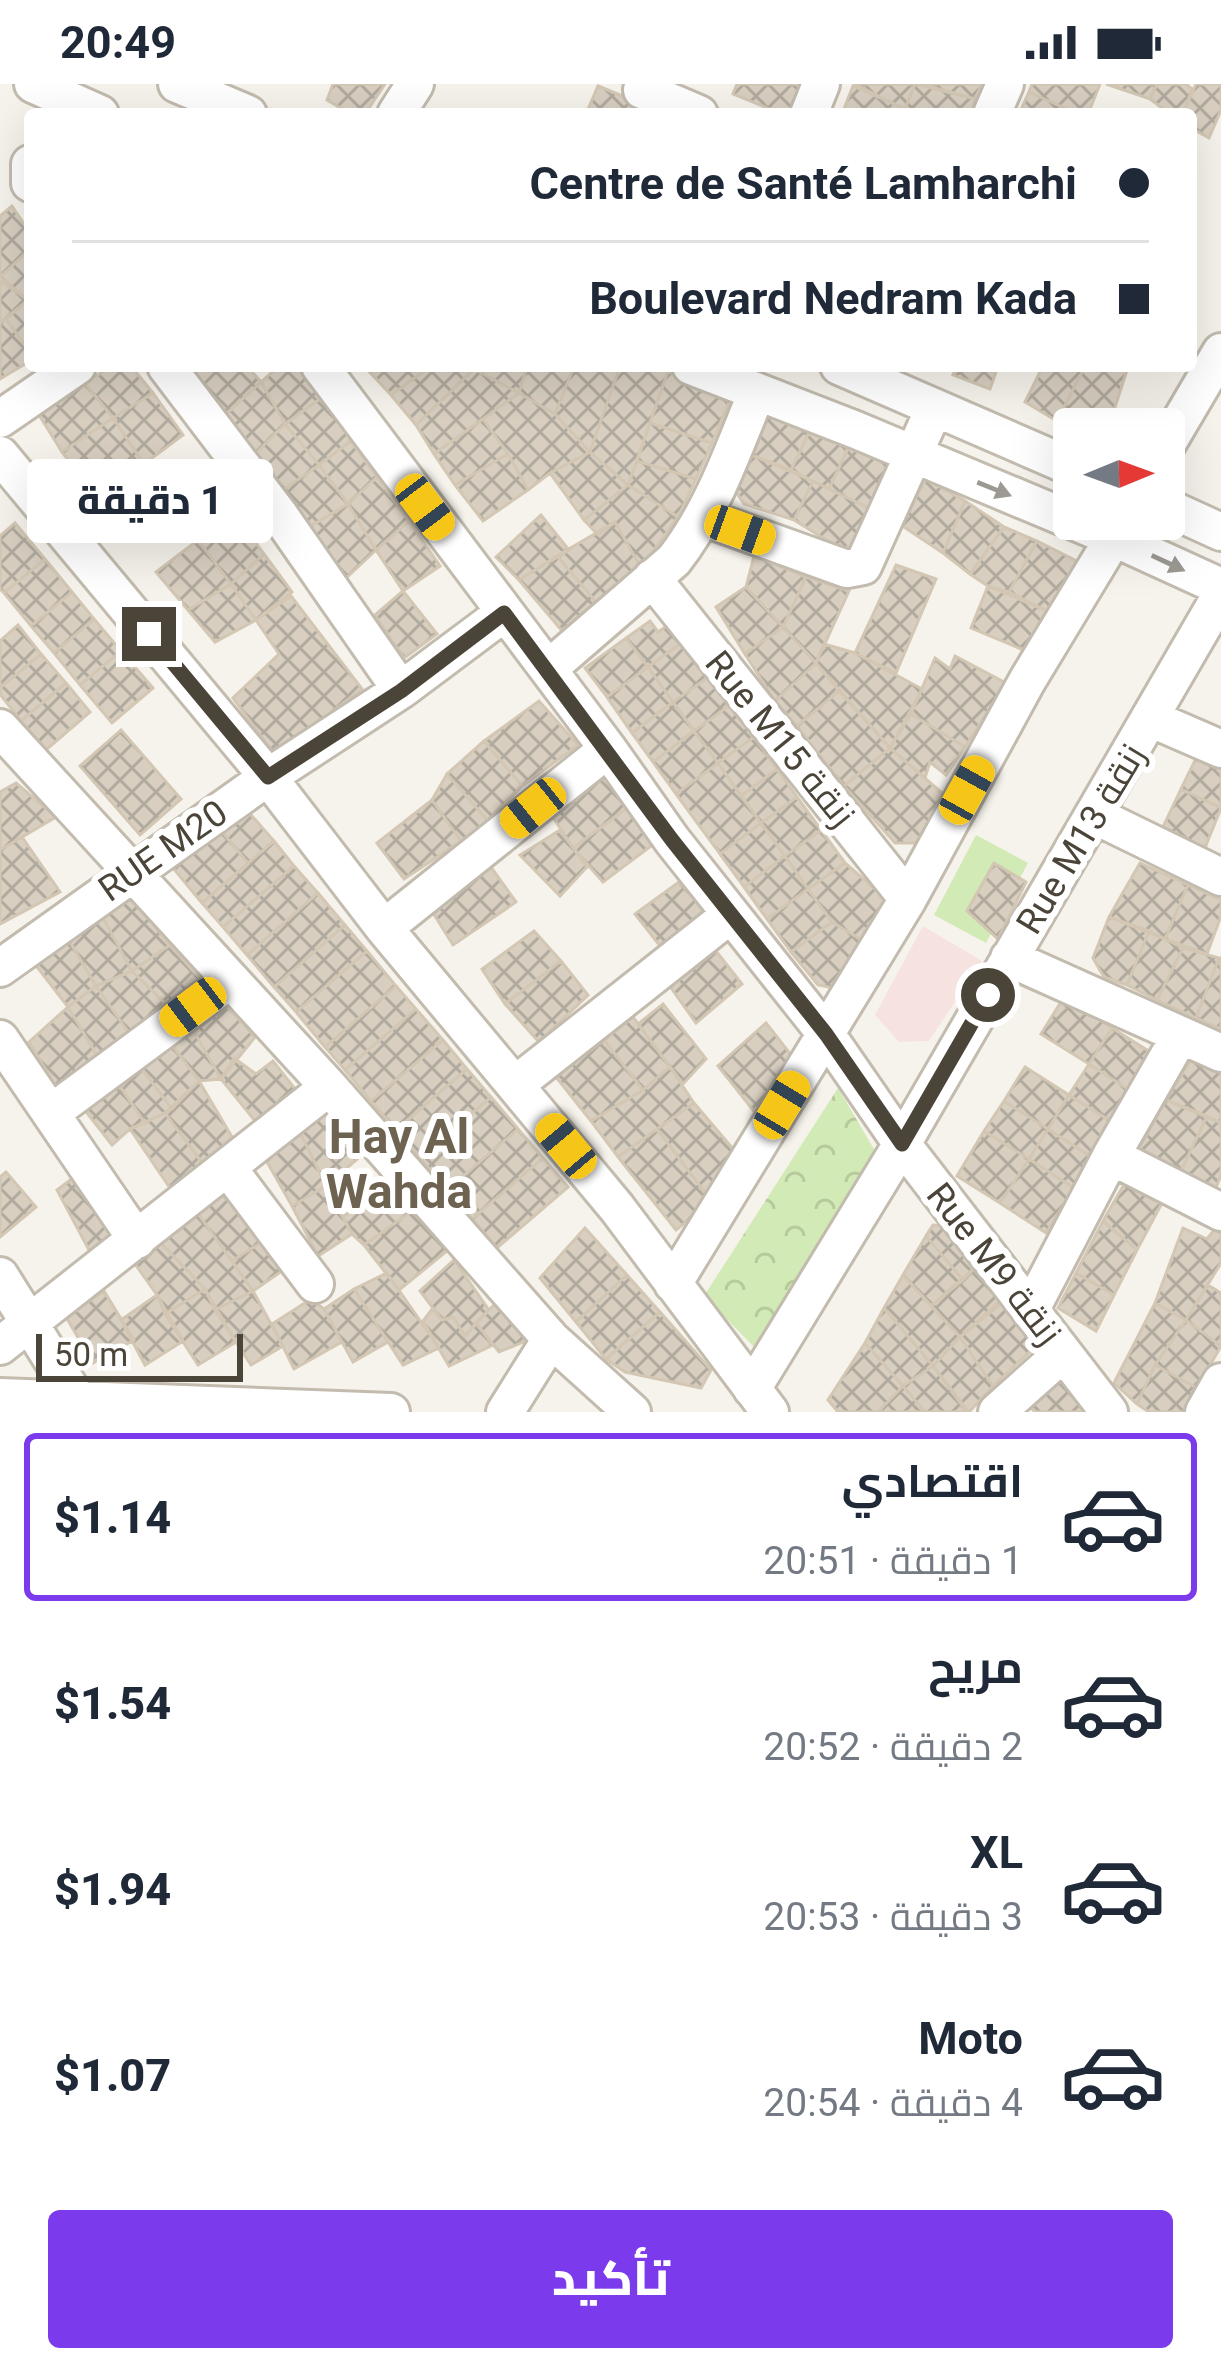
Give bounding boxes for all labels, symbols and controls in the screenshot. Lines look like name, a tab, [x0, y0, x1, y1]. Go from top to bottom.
text: 20:49	[60, 16, 176, 69]
text: Centre de Santé Lamharchi	[529, 157, 1077, 210]
text: Boulevard Nedram Kada	[589, 272, 1077, 325]
north arrow	[1053, 408, 1185, 540]
map controls	[1053, 408, 1185, 540]
callout: 1 دقيقة	[26, 460, 272, 544]
car	[389, 467, 461, 547]
text: 1 دقيقة	[77, 478, 223, 524]
one-way arrow	[977, 480, 1013, 499]
car	[700, 501, 780, 559]
one-way arrow	[1151, 553, 1186, 573]
route end	[122, 607, 176, 661]
street label: Rue M15 زنقة	[696, 643, 864, 835]
street label: Rue M13 زنقة	[1008, 737, 1154, 941]
car	[934, 750, 1000, 830]
car	[494, 771, 572, 845]
street label: RUE M20	[91, 792, 235, 910]
route start	[961, 968, 1015, 1022]
car	[153, 971, 233, 1043]
car	[748, 1065, 816, 1145]
car	[529, 1107, 603, 1185]
district label: Hay Al Wahda	[326, 1108, 472, 1220]
street label: Rue M9 زنقة	[918, 1175, 1070, 1353]
scale bar	[36, 1328, 243, 1381]
text: 50 m	[54, 1335, 128, 1374]
text: اقتصادي	[842, 1455, 1023, 1508]
icon: car	[1059, 1463, 1167, 1571]
text: $1.14	[54, 1491, 171, 1544]
text: 1 دقيقة · 20:51	[763, 1538, 1023, 1584]
text: مريح	[928, 1641, 1023, 1694]
icon: car	[1059, 1649, 1167, 1757]
text: $1.54	[54, 1677, 171, 1730]
text: 2 دقيقة · 20:52	[763, 1724, 1023, 1770]
text: XL	[970, 1826, 1023, 1879]
icon: car	[1059, 1835, 1167, 1943]
text: $1.94	[54, 1863, 171, 1916]
text: 3 دقيقة · 20:53	[763, 1894, 1023, 1940]
text: Moto	[918, 2012, 1023, 2065]
icon: car	[1059, 2021, 1167, 2129]
text: $1.07	[54, 2049, 171, 2102]
text: 4 دقيقة · 20:54	[763, 2080, 1023, 2126]
button: تأكيد	[48, 2210, 1173, 2348]

